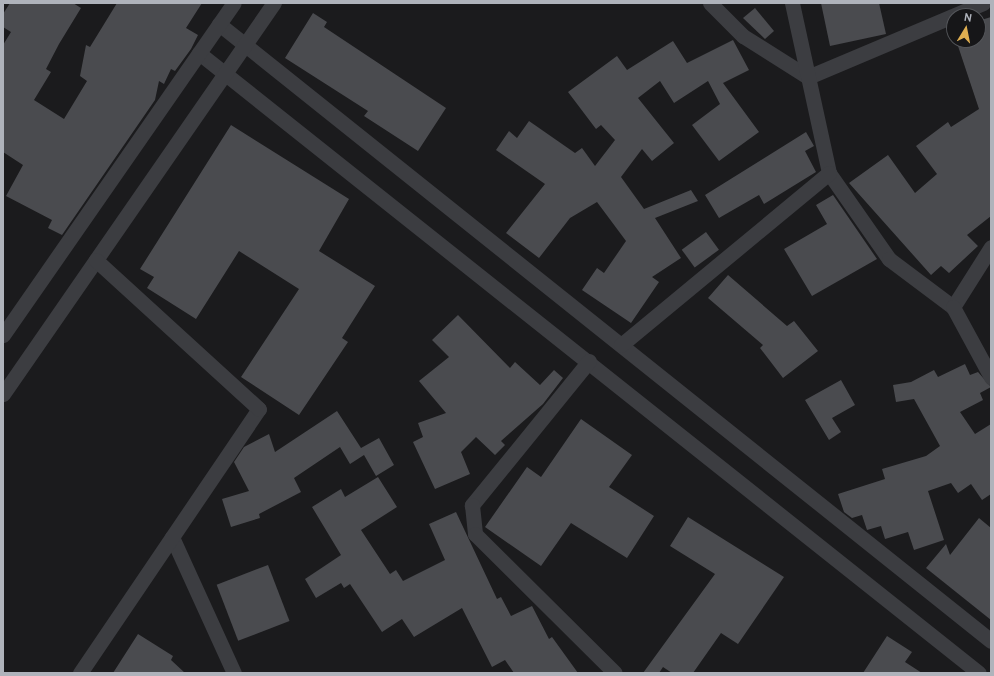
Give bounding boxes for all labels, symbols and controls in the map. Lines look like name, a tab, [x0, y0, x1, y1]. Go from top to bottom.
north arrow	[946, 8, 986, 48]
text: N	[963, 10, 973, 25]

